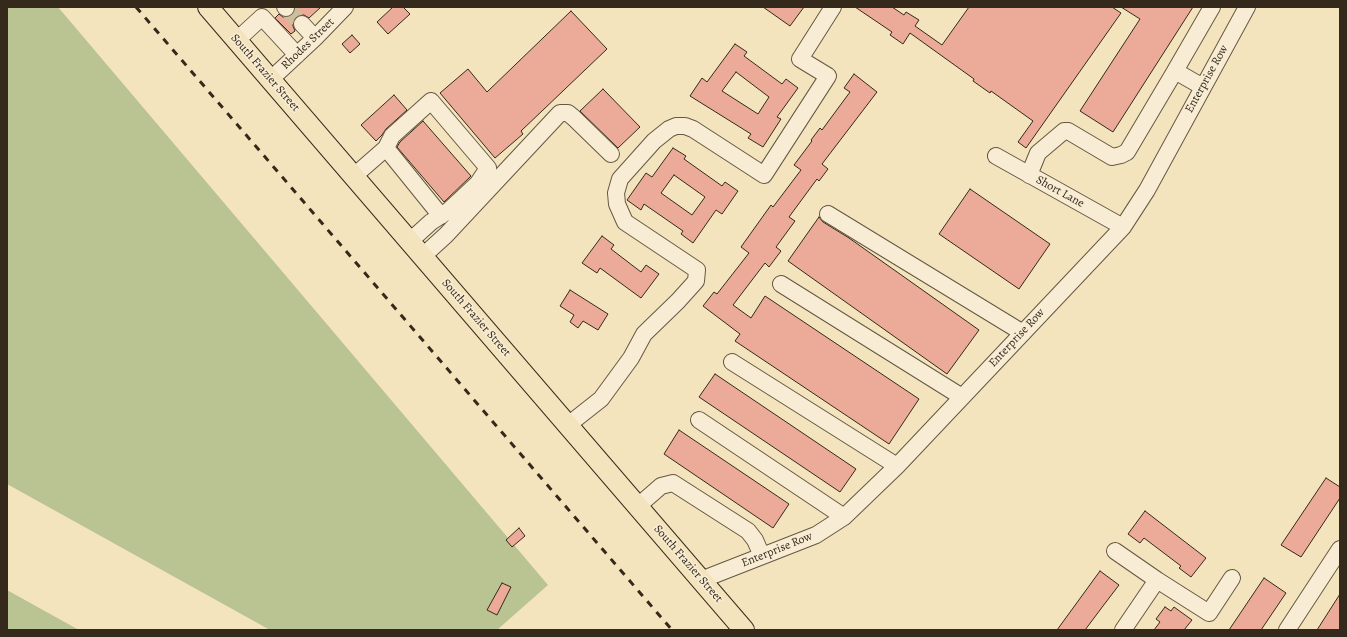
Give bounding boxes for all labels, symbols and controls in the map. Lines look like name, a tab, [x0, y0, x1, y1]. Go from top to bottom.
street label: Rhodes Street	[278, 15, 338, 73]
street label: South Frazier Street	[227, 31, 303, 115]
street label: Enterprise Row	[1182, 43, 1232, 115]
street label: Short Lane	[1033, 173, 1087, 211]
street label: South Frazier Street	[438, 276, 514, 360]
street label: Enterprise Row	[986, 306, 1048, 370]
street label: South Frazier Street	[650, 522, 726, 606]
street label: Enterprise Row	[739, 529, 815, 571]

